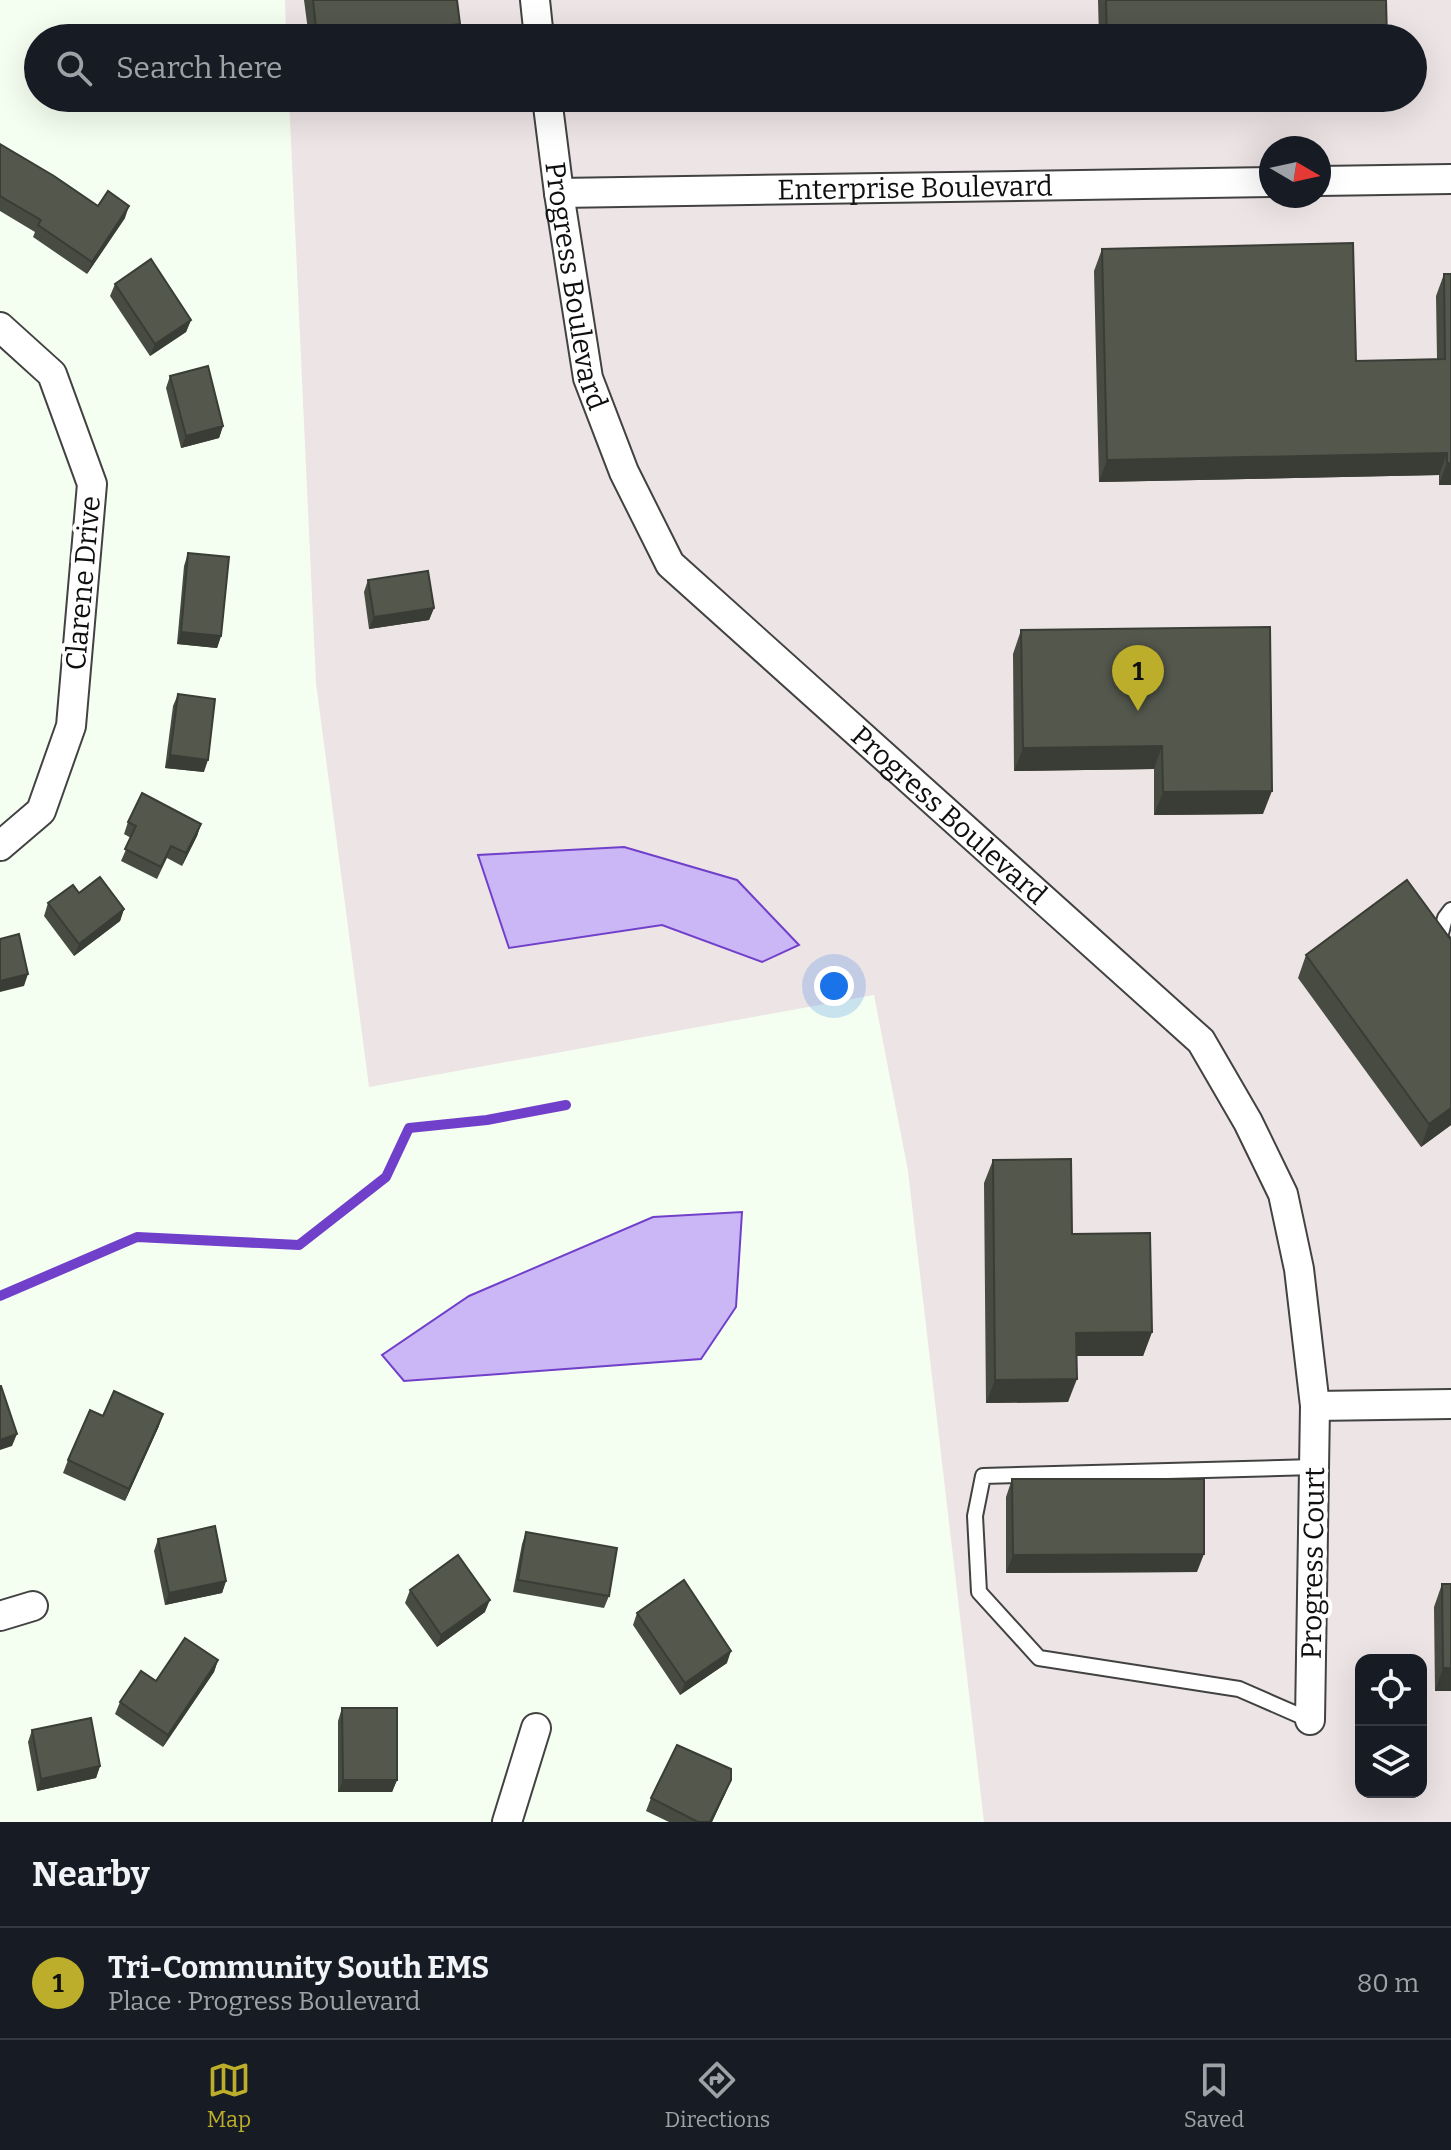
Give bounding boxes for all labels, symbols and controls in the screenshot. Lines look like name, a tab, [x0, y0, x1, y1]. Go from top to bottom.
search box	[24, 24, 1427, 112]
icon: search	[52, 46, 96, 90]
text: Search here	[116, 50, 283, 86]
north arrow	[1259, 136, 1331, 208]
street label: Progress Boulevard	[539, 160, 615, 414]
street label: Enterprise Boulevard	[777, 169, 1053, 206]
street label: Clarene Drive	[59, 494, 107, 672]
pin: 1	[1112, 645, 1164, 711]
street label: Progress Boulevard	[845, 719, 1054, 911]
your location	[814, 966, 854, 1006]
street label: Progress Court	[1295, 1467, 1331, 1659]
map controls	[1355, 1654, 1427, 1798]
button: locate	[1355, 1654, 1427, 1726]
button: layers	[1355, 1726, 1427, 1798]
text: Nearby	[32, 1854, 150, 1895]
text: Tri-Community South EMS	[108, 1950, 489, 1986]
text: 1	[52, 1968, 64, 1999]
text: 80 m	[1357, 1968, 1419, 1999]
text: Place · Progress Boulevard	[108, 1986, 420, 2017]
tab: Map	[207, 2058, 251, 2133]
tab: Directions	[665, 2058, 770, 2133]
tab: Saved	[1184, 2058, 1244, 2133]

